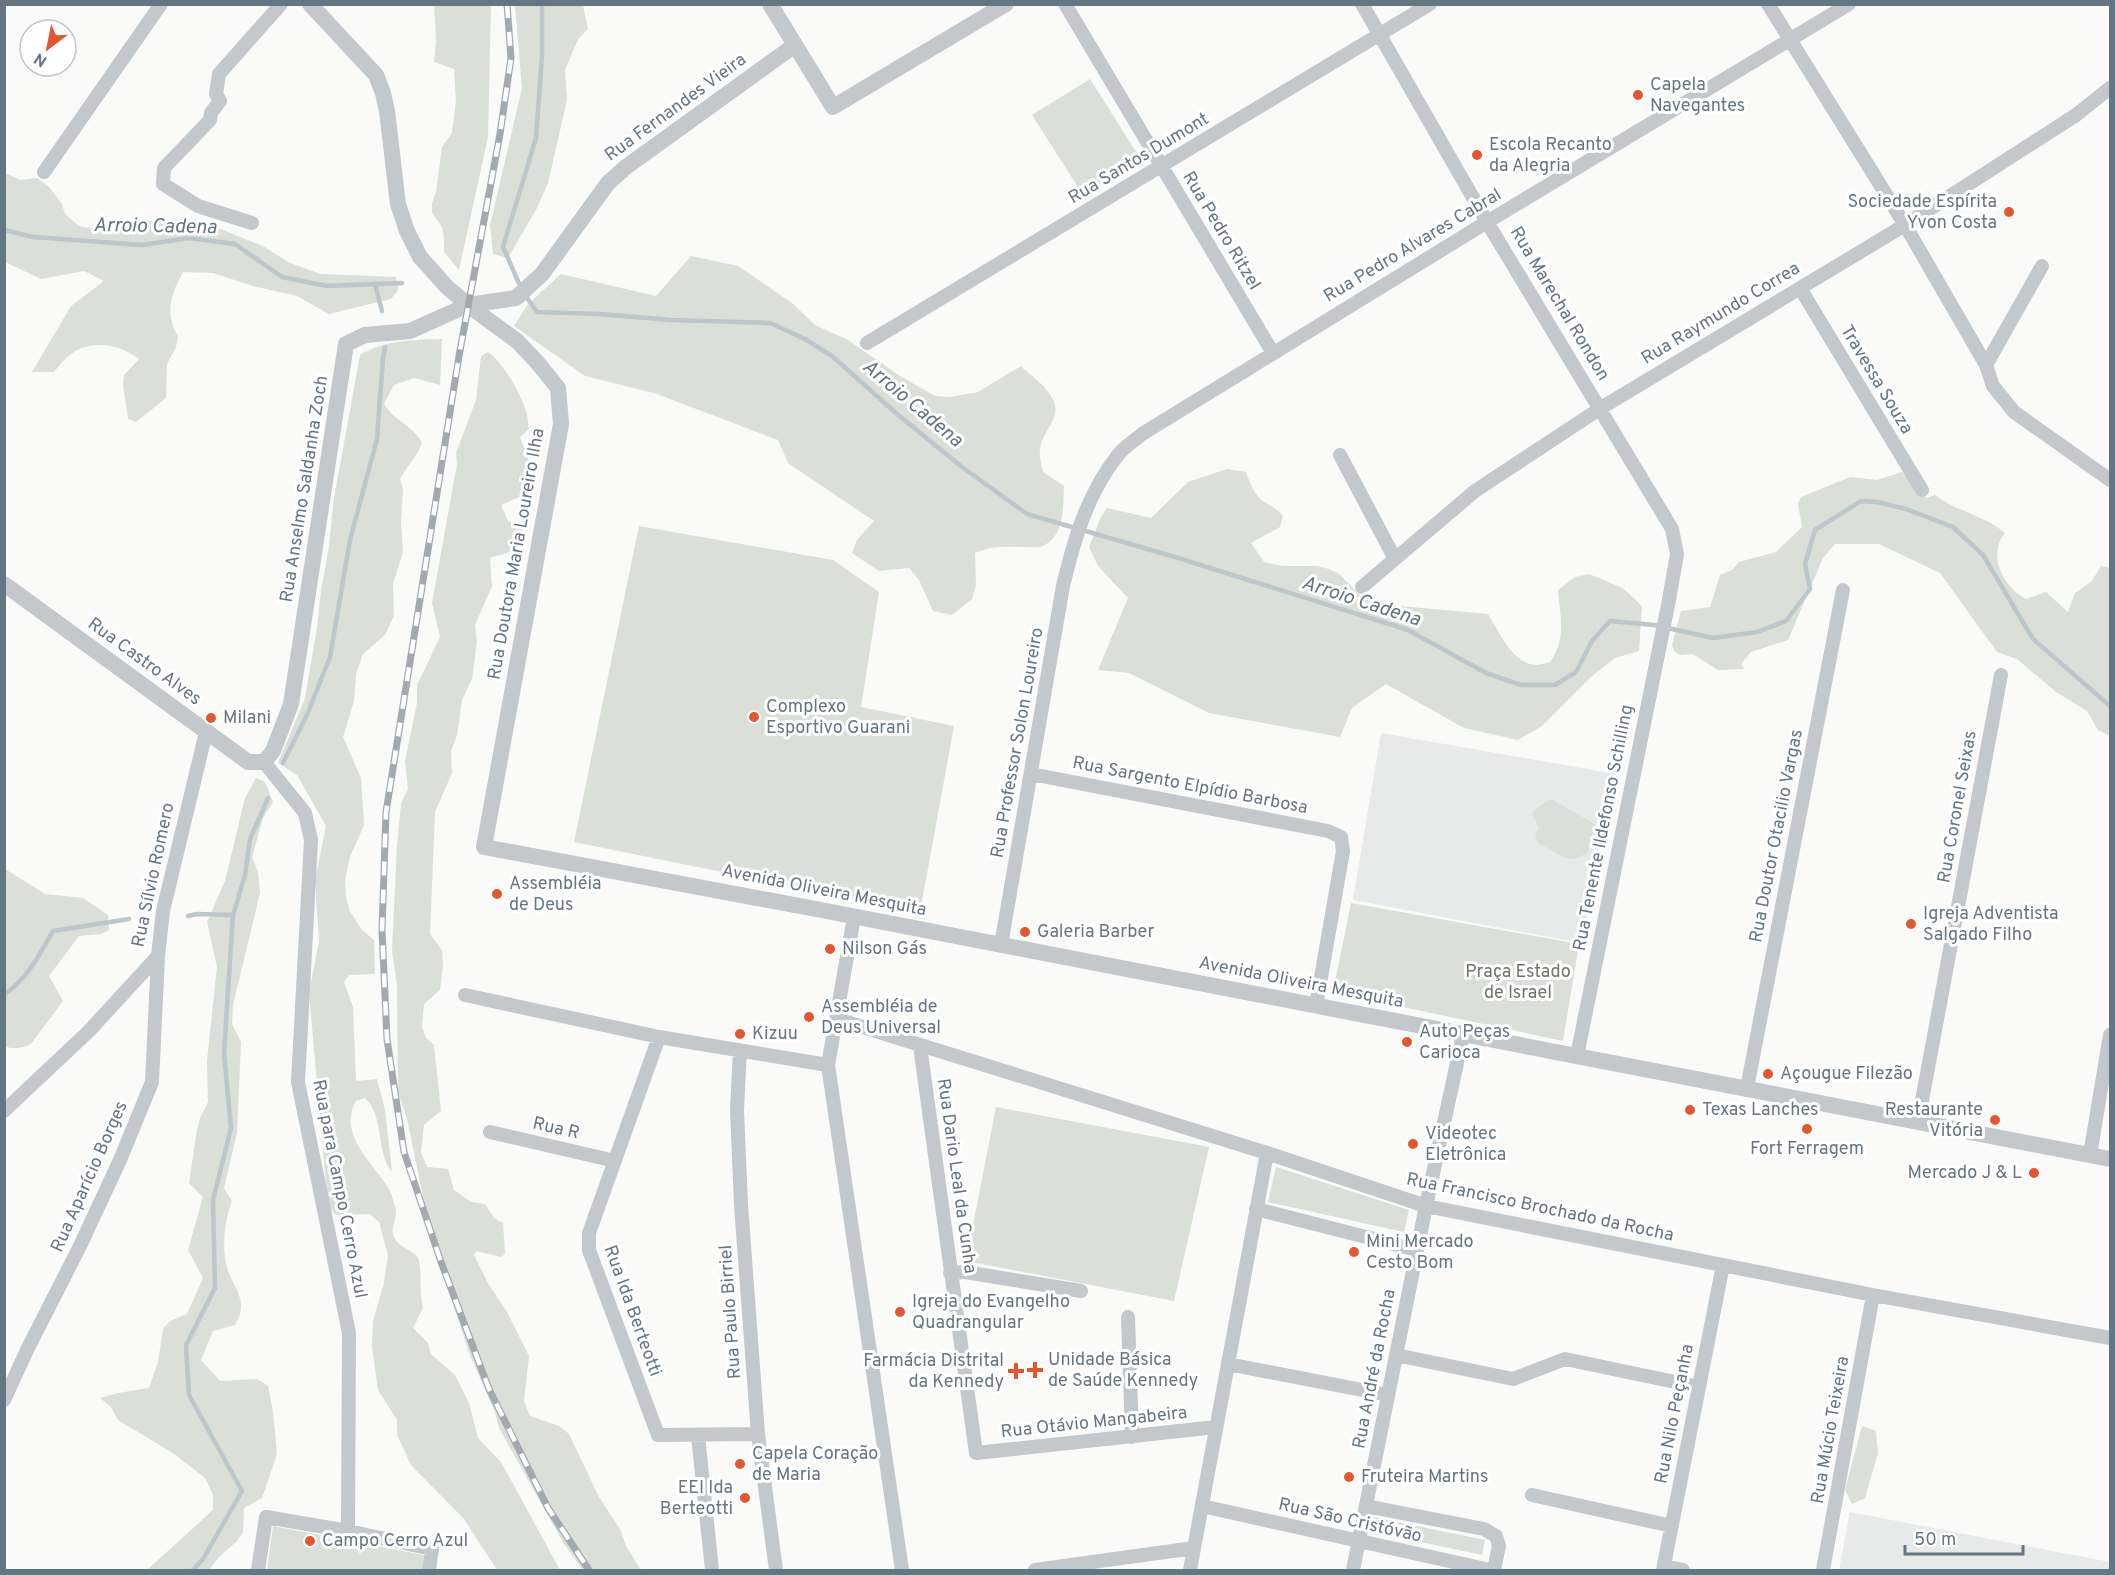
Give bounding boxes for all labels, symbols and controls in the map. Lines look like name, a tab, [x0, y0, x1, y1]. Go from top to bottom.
north arrow	[18, 18, 78, 78]
text: N	[31, 47, 51, 71]
street label: Rua Fernandes Vieira	[601, 49, 751, 167]
place label: Capela Navegantes	[1650, 74, 1745, 118]
marker: Capela Navegantes	[1631, 88, 1645, 102]
street label: Rua Santos Dumont	[1065, 108, 1213, 210]
place label: Escola Recanto da Alegria	[1489, 134, 1612, 178]
marker: Escola Recanto da Alegria	[1470, 148, 1484, 162]
street label: Rua Pedro Ritzel	[1177, 167, 1265, 295]
street label: Rua Pedro Alvares Cabral	[1320, 184, 1506, 308]
place label: Sociedade Espírita Yvon Costa	[1848, 191, 1997, 235]
marker: Sociedade Espírita Yvon Costa	[2002, 205, 2016, 219]
water label: Arroio Cadena	[93, 213, 218, 241]
street label: Rua Marechal Rondon	[1504, 223, 1614, 385]
street label: Rua Raymundo Correa	[1637, 258, 1805, 370]
street label: Travessa Souza	[1834, 321, 1918, 439]
water label: Arroio Cadena	[856, 354, 968, 454]
street label: Rua Anselmo Saldanha Zoch	[276, 374, 334, 604]
street label: Rua Doutora Maria Loureiro Ilha	[484, 426, 550, 682]
water label: Arroio Cadena	[1298, 571, 1424, 634]
street label: Rua Castro Alves	[83, 613, 205, 711]
street label: Rua Professor Solon Loureiro	[986, 626, 1050, 860]
place label: Complexo Esportivo Guarani	[766, 696, 910, 740]
street label: Rua Tenente Ildefonso Schilling	[1569, 703, 1639, 953]
place label: Milani	[223, 707, 271, 730]
marker: Complexo Esportivo Guarani	[747, 710, 761, 724]
marker: Milani	[204, 711, 218, 725]
street label: Rua Doutor Otacilio Vargas	[1745, 728, 1809, 944]
street label: Rua Coronel Seixas	[1933, 729, 1983, 885]
street label: Rua Sargento Elpídio Barbosa	[1070, 752, 1310, 820]
street label: Rua Sílvio Romero	[127, 801, 181, 949]
street label: Avenida Oliveira Mesquita	[720, 860, 928, 922]
place label: Assembléia de Deus	[509, 873, 602, 917]
marker: Assembléia de Deus	[490, 887, 504, 901]
place label: Igreja Adventista Salgado Filho	[1923, 903, 2059, 947]
marker: Igreja Adventista Salgado Filho	[1904, 917, 1918, 931]
place label: Galeria Barber	[1037, 921, 1154, 944]
marker: Galeria Barber	[1018, 925, 1032, 939]
place label: Nilson Gás	[842, 938, 927, 961]
marker: Nilson Gás	[823, 942, 837, 956]
street label: Avenida Oliveira Mesquita	[1197, 952, 1405, 1014]
park label: Praça Estado de Israel	[1465, 961, 1571, 1005]
place label: Assembléia de Deus Universal	[821, 996, 941, 1040]
marker: Assembléia de Deus Universal	[802, 1010, 816, 1024]
place label: Auto Peças Carioca	[1419, 1021, 1510, 1065]
place label: Kizuu	[752, 1023, 798, 1046]
marker: Kizuu	[733, 1027, 747, 1041]
marker: Auto Peças Carioca	[1400, 1035, 1414, 1049]
place label: Açougue Filezão	[1780, 1063, 1913, 1086]
marker: Açougue Filezão	[1761, 1067, 1775, 1081]
street label: Rua Dario Leal da Cunha	[931, 1077, 981, 1275]
street label: Rua para Campo Cerro Azul	[306, 1078, 372, 1300]
street label: Rua Aparício Borges	[46, 1098, 134, 1256]
place label: Texas Lanches	[1702, 1099, 1819, 1122]
place label: Restaurante Vitória	[1885, 1099, 1983, 1143]
marker: Texas Lanches	[1683, 1103, 1697, 1117]
street label: Rua R	[530, 1112, 582, 1146]
marker: Restaurante Vitória	[1988, 1113, 2002, 1127]
marker: Fort Ferragem	[1800, 1122, 1814, 1136]
place label: Videotec Eletrônica	[1425, 1123, 1506, 1167]
marker: Videotec Eletrônica	[1406, 1137, 1420, 1151]
place label: Fort Ferragem	[1750, 1138, 1864, 1161]
place label: Mercado J & L	[1908, 1162, 2022, 1185]
marker: Mercado J & L	[2027, 1166, 2041, 1180]
street label: Rua Francisco Brochado da Rocha	[1404, 1168, 1676, 1248]
place label: Mini Mercado Cesto Bom	[1366, 1231, 1474, 1275]
street label: Rua Ida Berteotti	[598, 1242, 666, 1380]
street label: Rua Paulo Birriel	[715, 1244, 747, 1380]
marker: Mini Mercado Cesto Bom	[1347, 1245, 1361, 1259]
street label: Rua André da Rocha	[1348, 1287, 1402, 1451]
place label: Igreja do Evangelho Quadrangular	[912, 1291, 1070, 1335]
marker: Igreja do Evangelho Quadrangular	[893, 1305, 907, 1319]
street label: Rua Nilo Peçanha	[1650, 1342, 1700, 1486]
place label: Unidade Básica de Saúde Kennedy	[1048, 1349, 1198, 1393]
place label: Farmácia Distrital da Kennedy	[863, 1350, 1004, 1394]
street label: Rua Múcio Teixeira	[1807, 1354, 1855, 1506]
marker: Unidade Básica de Saúde Kennedy	[1026, 1361, 1044, 1379]
marker: Farmácia Distrital da Kennedy	[1009, 1364, 1023, 1378]
street label: Rua Otávio Mangabeira	[1000, 1402, 1188, 1444]
place label: Capela Coração de Maria	[752, 1443, 878, 1487]
marker: Capela Coração de Maria	[733, 1457, 747, 1471]
place label: Fruteira Martins	[1361, 1466, 1488, 1489]
marker: Fruteira Martins	[1342, 1470, 1356, 1484]
place label: EEI Ida Berteotti	[660, 1477, 733, 1521]
marker: EEI Ida Berteotti	[738, 1491, 752, 1505]
street label: Rua São Cristóvão	[1276, 1493, 1424, 1549]
scale bar	[1905, 1518, 2024, 1556]
text: 50 m	[1914, 1529, 1956, 1552]
place label: Campo Cerro Azul	[322, 1530, 468, 1553]
marker: Campo Cerro Azul	[303, 1534, 317, 1548]

